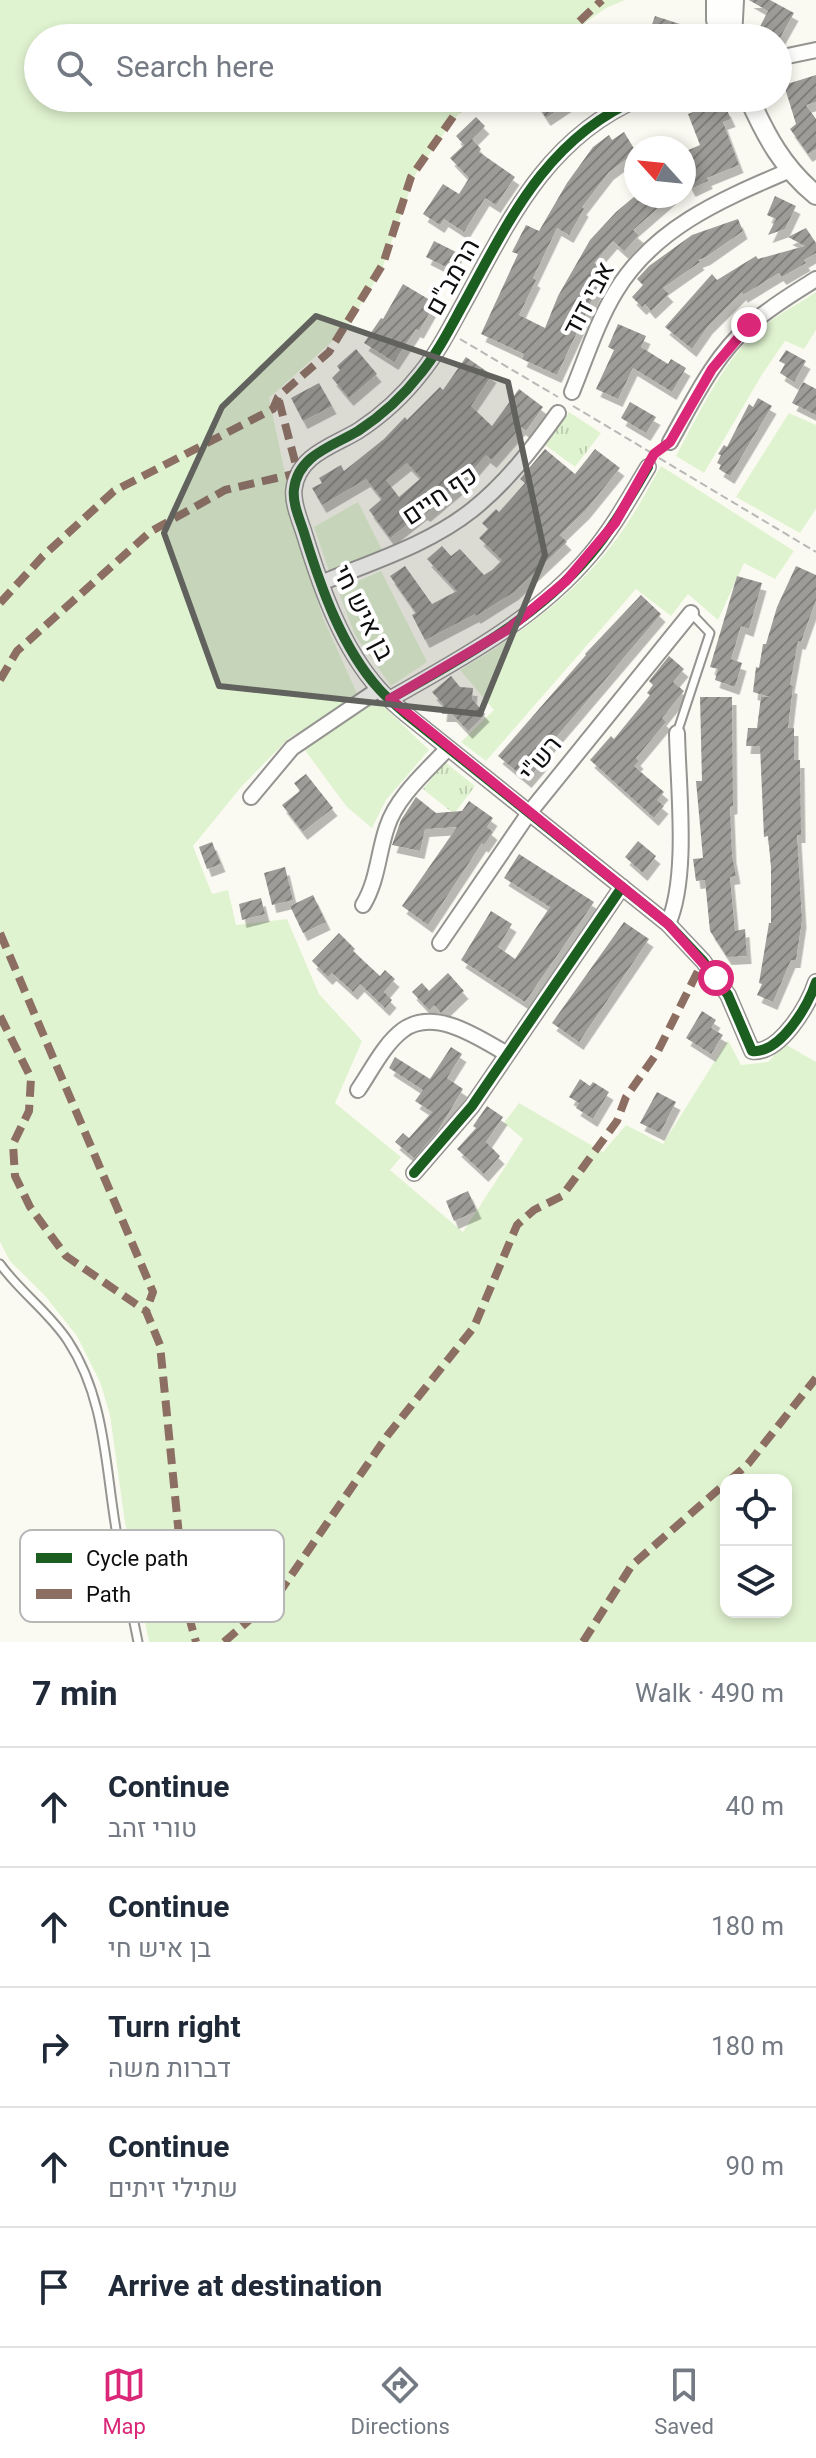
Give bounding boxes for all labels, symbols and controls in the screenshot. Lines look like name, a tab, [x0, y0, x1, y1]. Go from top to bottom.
search box	[24, 24, 792, 112]
icon: search	[52, 46, 96, 90]
text: Search here	[116, 46, 274, 90]
north arrow	[624, 136, 696, 208]
street label: הרמב"ם	[416, 231, 490, 323]
street label: אבי דוד	[554, 255, 624, 343]
route end	[731, 307, 767, 343]
street label: כף חיים	[395, 457, 485, 535]
street label: בן איש חי	[323, 559, 403, 668]
street label: רש"י	[511, 728, 571, 790]
route start	[698, 960, 734, 996]
map controls	[720, 1474, 792, 1618]
button: locate	[720, 1474, 792, 1546]
legend	[20, 1530, 284, 1622]
text: Cycle path	[86, 1543, 188, 1575]
button: layers	[720, 1546, 792, 1618]
text: Path	[86, 1579, 131, 1611]
text: 7 min	[32, 1669, 118, 1719]
text: Walk · 490 m	[635, 1675, 784, 1713]
text: Continue	[108, 1766, 229, 1810]
icon: ahead	[32, 1785, 76, 1829]
text: 40 m	[726, 1788, 784, 1826]
text: טורי זהב	[108, 1810, 197, 1848]
text: Continue	[108, 1886, 229, 1930]
icon: ahead	[32, 1905, 76, 1949]
text: 180 m	[711, 1908, 784, 1946]
text: בן איש חי	[108, 1930, 211, 1968]
text: Turn right	[108, 2006, 241, 2050]
icon: right	[32, 2025, 76, 2069]
text: 180 m	[711, 2028, 784, 2066]
text: דברות משה	[108, 2050, 231, 2088]
text: Continue	[108, 2126, 229, 2170]
icon: ahead	[32, 2145, 76, 2189]
text: 90 m	[726, 2148, 784, 2186]
text: שתילי זיתים	[108, 2170, 238, 2208]
icon: arrive	[32, 2265, 76, 2309]
text: Arrive at destination	[108, 2265, 382, 2309]
tab: Map	[102, 2363, 146, 2443]
tab: Directions	[350, 2363, 450, 2443]
tab: Saved	[654, 2363, 714, 2443]

